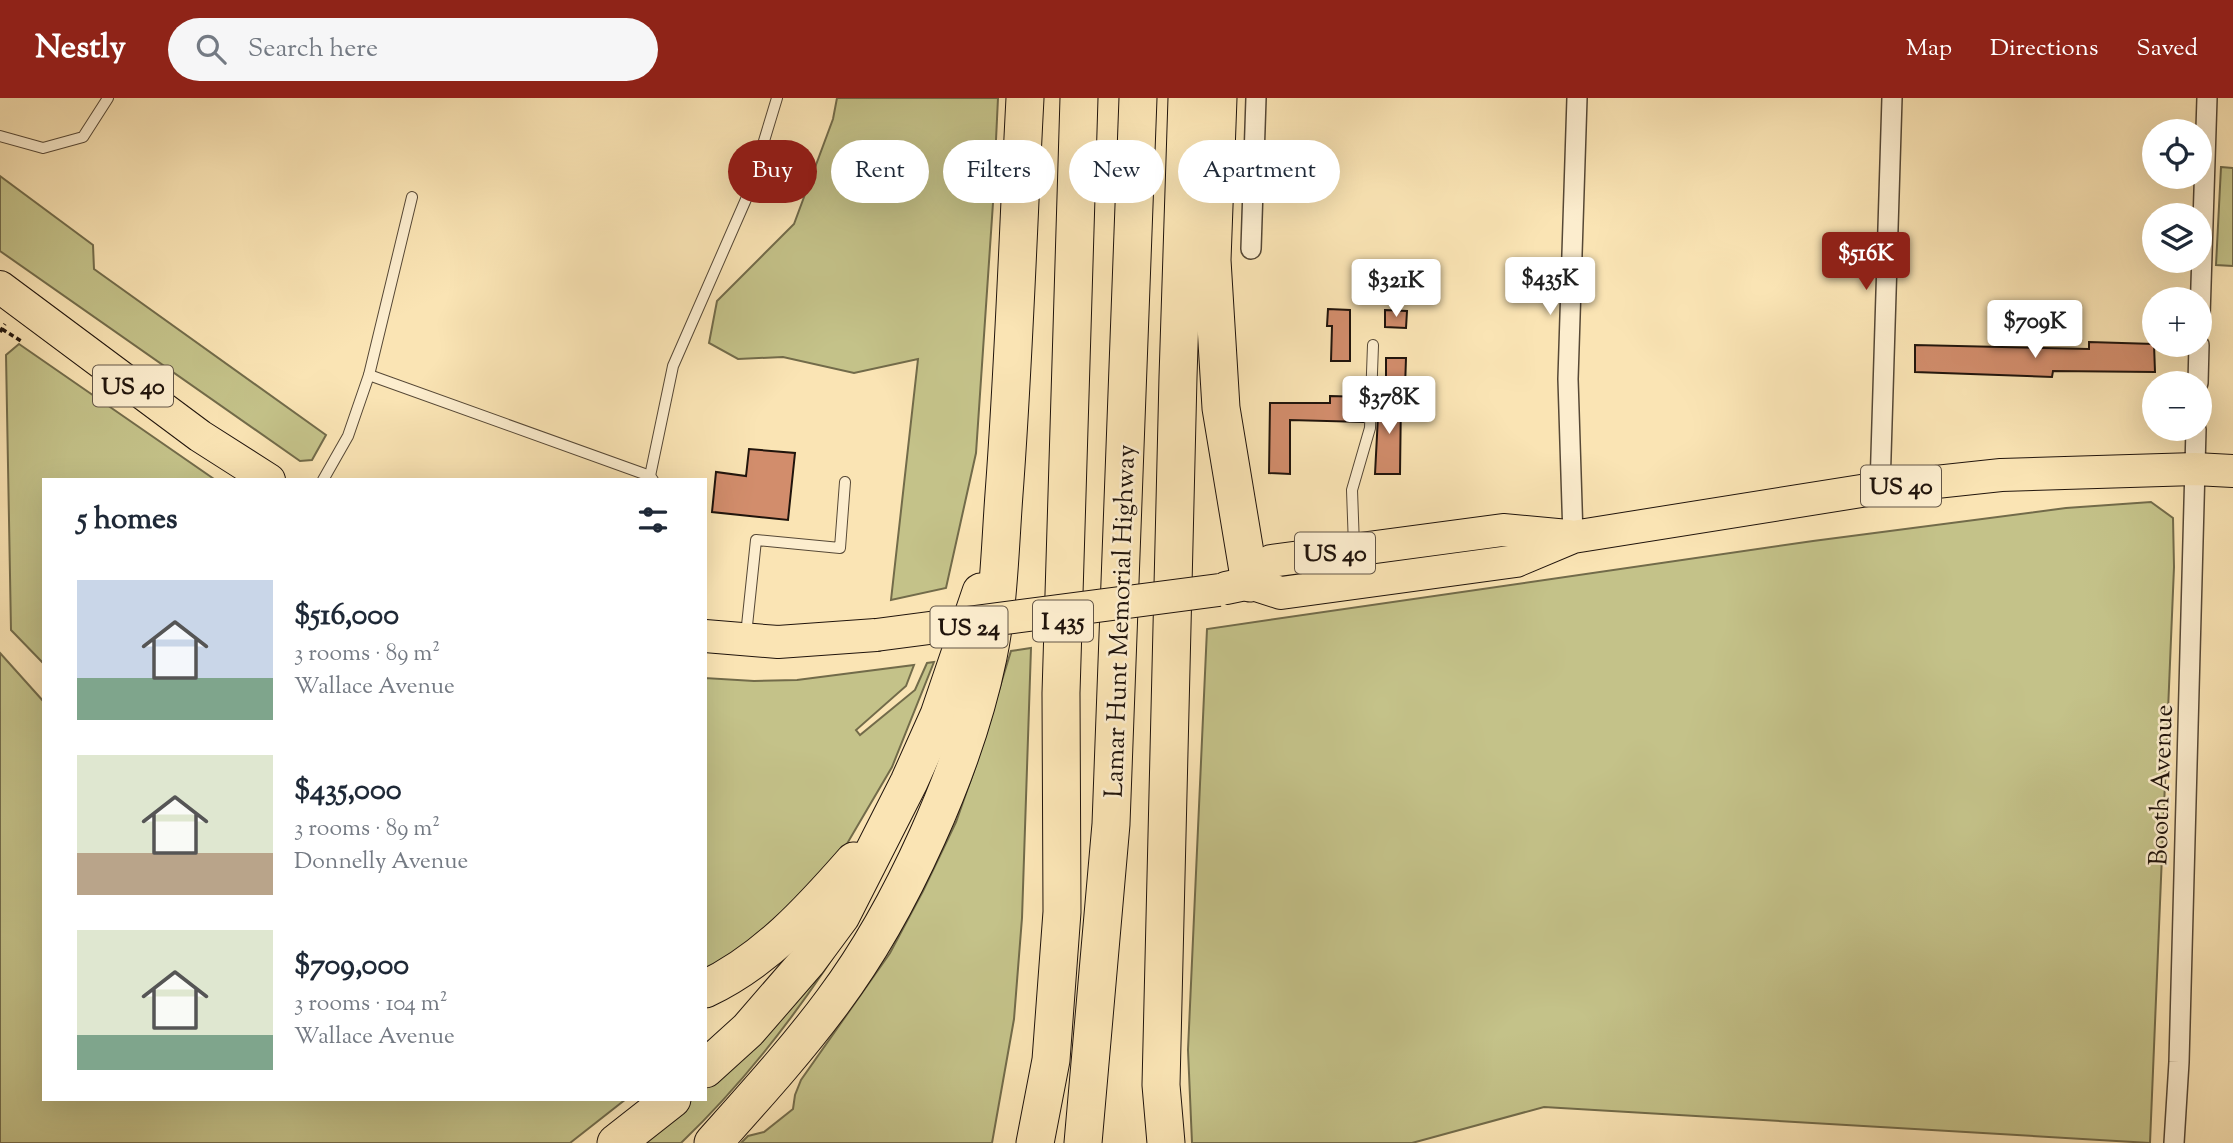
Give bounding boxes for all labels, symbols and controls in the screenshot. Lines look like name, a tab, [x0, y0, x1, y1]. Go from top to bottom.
search box	[168, 18, 658, 81]
text: Nestly	[35, 25, 126, 73]
icon: search	[192, 30, 230, 68]
text: Search here	[248, 31, 378, 68]
text: Map	[1906, 32, 1952, 66]
text: Directions	[1990, 32, 2098, 66]
text: Saved	[2136, 32, 2198, 66]
map controls	[2142, 119, 2212, 441]
button: locate	[2142, 119, 2212, 189]
chip: Buy	[728, 140, 817, 203]
chip: Rent	[831, 140, 929, 203]
chip: Filters	[943, 140, 1055, 203]
chip: New	[1069, 140, 1164, 203]
chip: Apartment	[1178, 140, 1340, 203]
button: layers	[2142, 203, 2212, 273]
pin: $516K	[1817, 232, 1915, 292]
text: $516K	[1838, 238, 1894, 271]
pin: $435K	[1501, 258, 1599, 317]
pin: $321K	[1347, 260, 1445, 319]
text: $435K	[1521, 263, 1579, 296]
text: $321K	[1368, 265, 1424, 298]
button: +	[2142, 287, 2212, 357]
pin: $709K	[1986, 300, 2084, 360]
text: $709K	[2003, 306, 2067, 339]
road number: US 40	[93, 366, 173, 407]
button: −	[2142, 371, 2212, 441]
pin: $378K	[1340, 376, 1438, 436]
text: $378K	[1358, 382, 1420, 415]
street label: Lamar Hunt Memorial Highway	[1097, 444, 1146, 798]
road number: US 40	[1861, 466, 1941, 506]
text: 5 homes	[77, 499, 178, 542]
icon: filters	[634, 501, 672, 539]
road number: US 40	[1295, 532, 1375, 574]
text: $516,000	[294, 595, 399, 638]
road number: I 435	[1033, 600, 1093, 642]
road number: US 24	[930, 606, 1007, 648]
icon: home	[133, 608, 217, 692]
text: 3 rooms · 89 m²	[294, 638, 440, 671]
text: Wallace Avenue	[294, 671, 455, 704]
street label: Booth Avenue	[2141, 704, 2184, 866]
text: $435,000	[294, 770, 402, 813]
icon: home	[133, 783, 217, 867]
text: 3 rooms · 89 m²	[294, 813, 440, 846]
text: Donnelly Avenue	[294, 846, 468, 879]
text: $709,000	[294, 945, 409, 988]
icon: home	[133, 958, 217, 1042]
text: 3 rooms · 104 m²	[294, 988, 448, 1021]
text: Wallace Avenue	[294, 1021, 455, 1054]

